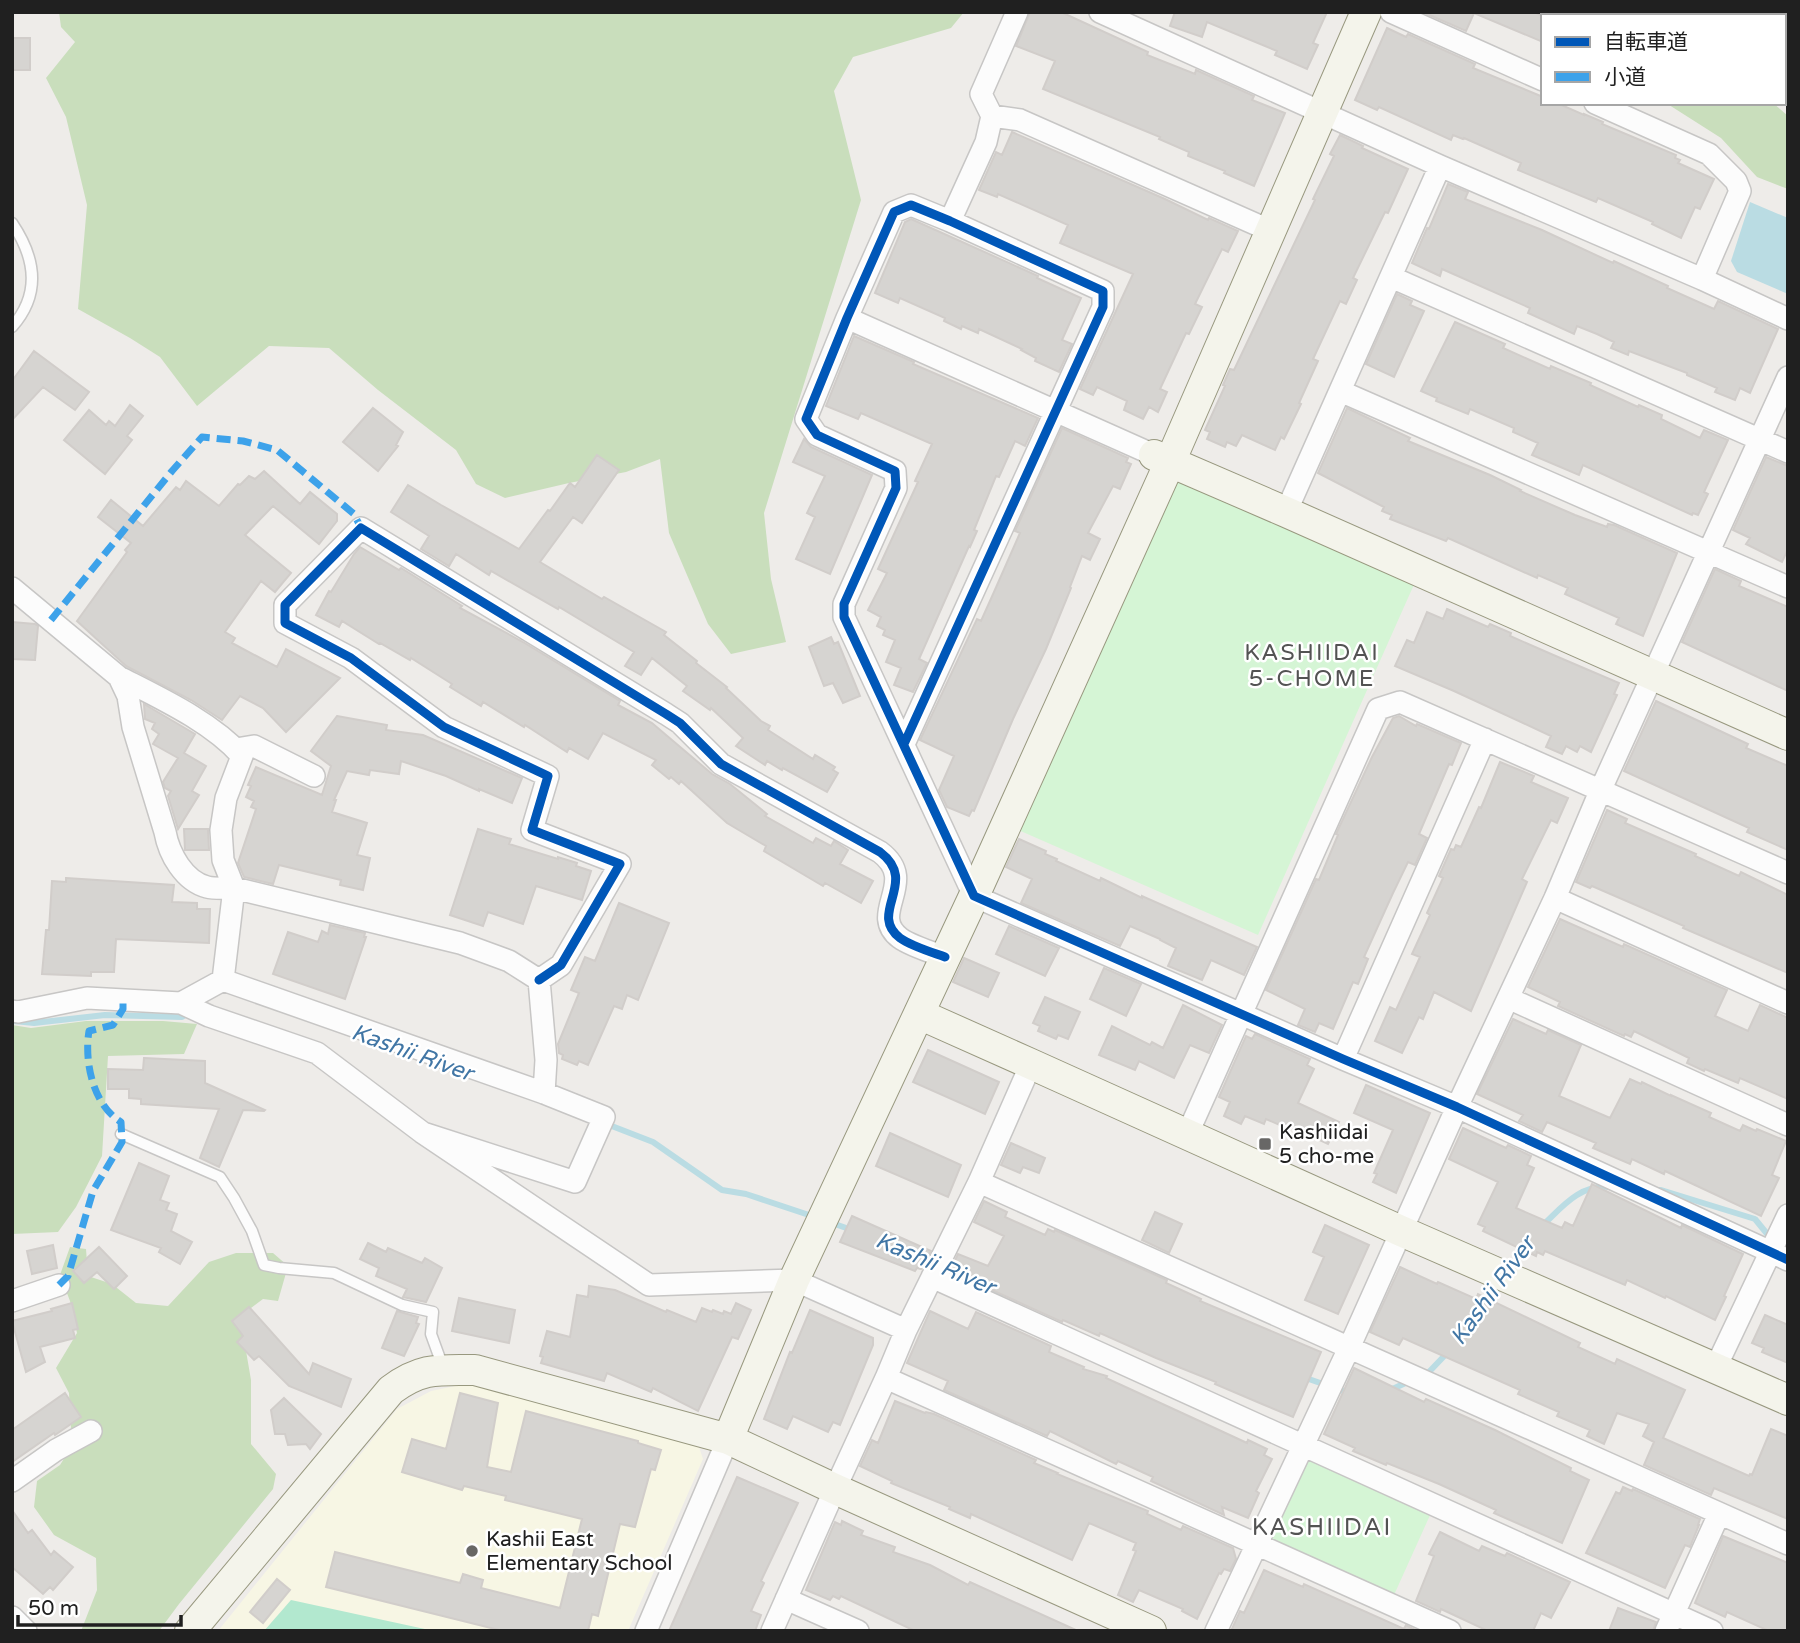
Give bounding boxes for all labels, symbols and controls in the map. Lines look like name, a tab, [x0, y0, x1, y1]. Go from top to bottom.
legend	[1541, 14, 1786, 105]
text: 自転車道	[1604, 30, 1688, 55]
text: 小道	[1604, 65, 1646, 90]
district label: KASHIIDAI 5-CHOME	[1244, 639, 1380, 693]
water label: Kashii River	[348, 1018, 479, 1089]
place label: Kashiidai 5 cho-me	[1279, 1120, 1374, 1169]
marker: Kashiidai 5 cho-me	[1257, 1136, 1273, 1152]
water label: Kashii River	[871, 1226, 1002, 1303]
water label: Kashii River	[1444, 1229, 1543, 1351]
district label: KASHIIDAI	[1252, 1513, 1392, 1542]
place label: Kashii East Elementary School	[486, 1527, 673, 1576]
marker: Kashii East Elementary School	[464, 1543, 480, 1559]
scale bar	[18, 1584, 180, 1628]
text: 50 m	[28, 1596, 79, 1621]

